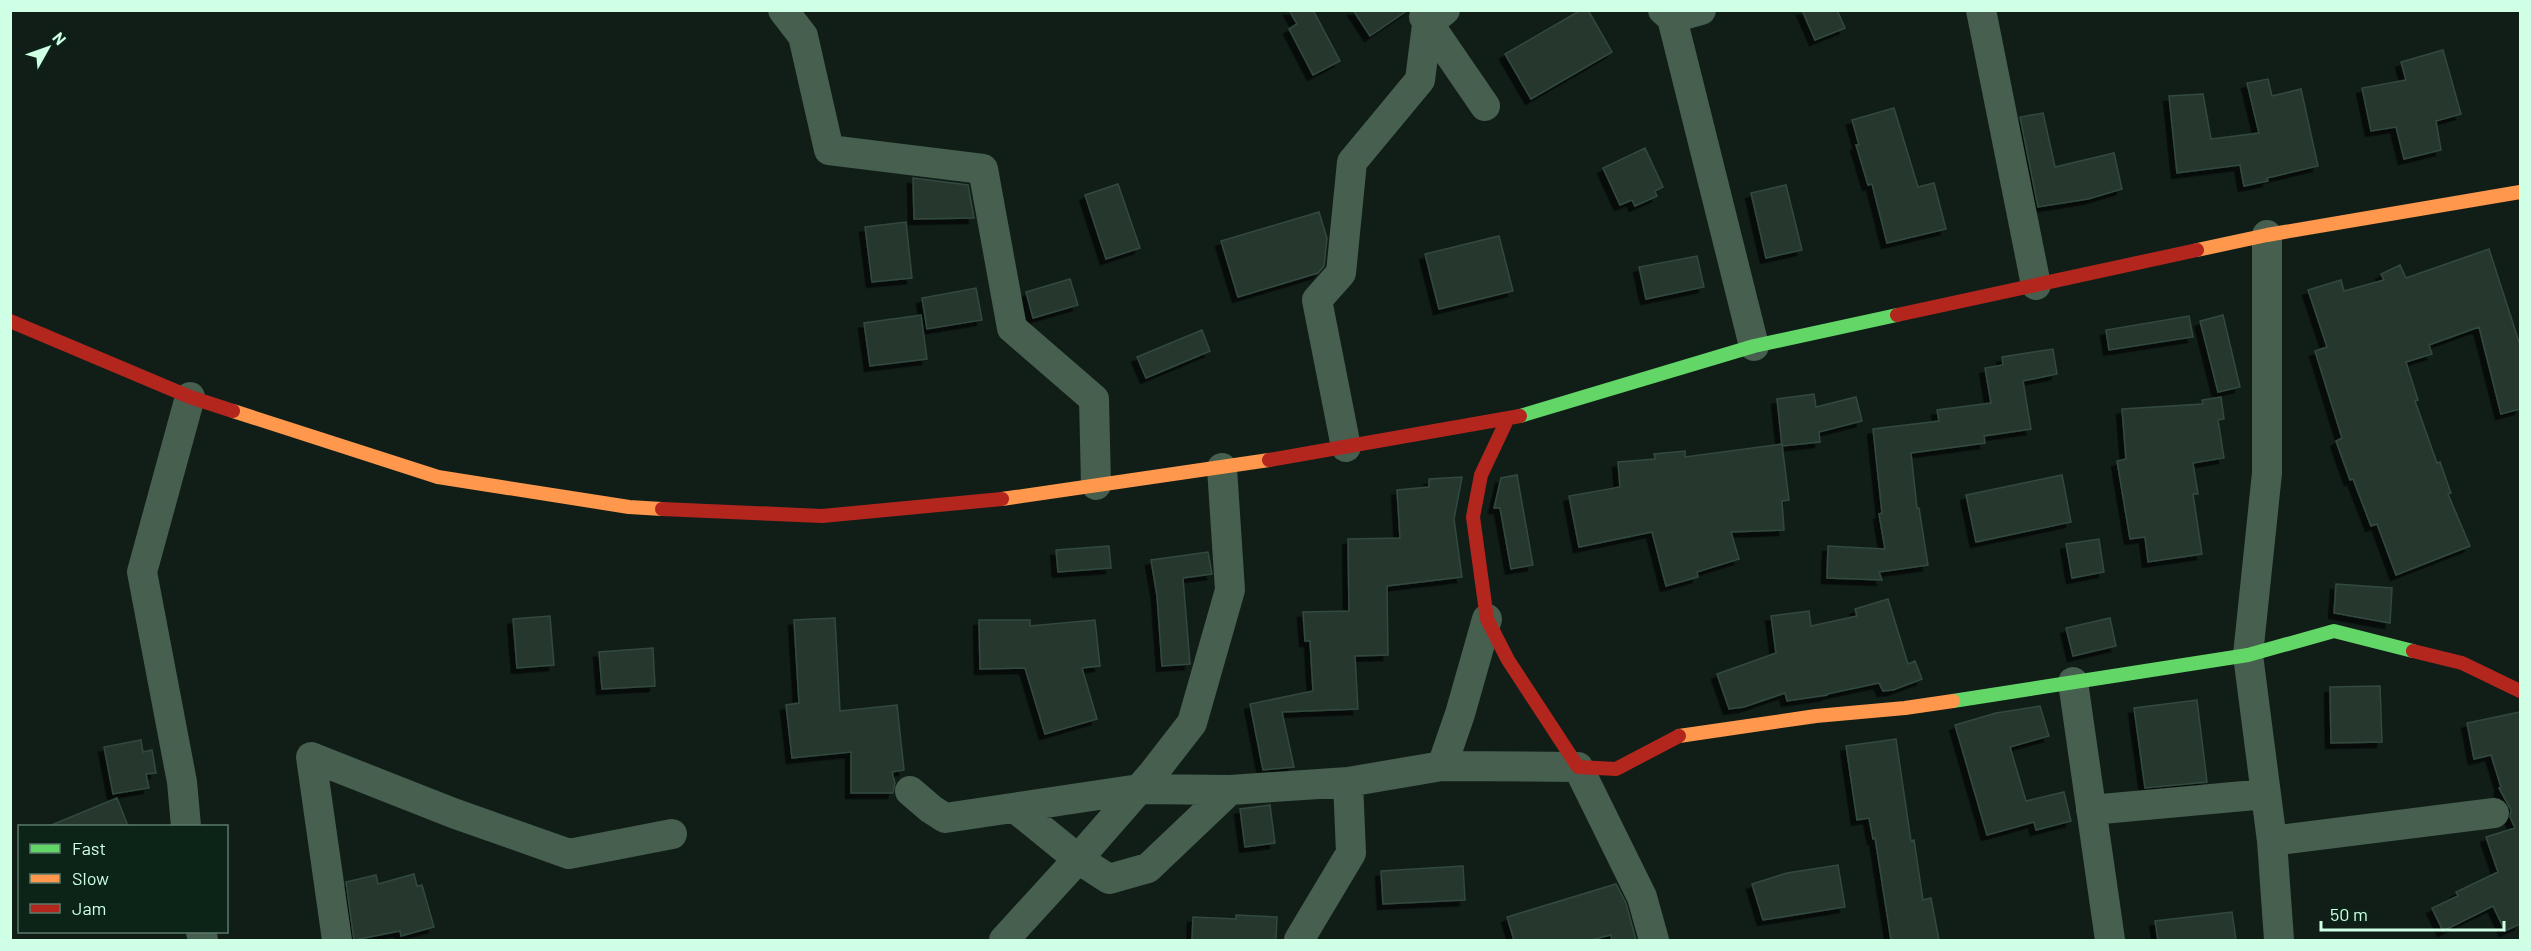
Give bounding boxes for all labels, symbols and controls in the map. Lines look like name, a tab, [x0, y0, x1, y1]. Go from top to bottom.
north arrow	[18, 18, 78, 78]
text: N	[49, 28, 71, 48]
legend	[18, 825, 228, 933]
text: Fast	[72, 837, 106, 859]
text: Slow	[72, 867, 109, 889]
scale bar	[2321, 894, 2504, 932]
text: Jam	[72, 897, 106, 919]
text: 50 m	[2330, 903, 2368, 925]

